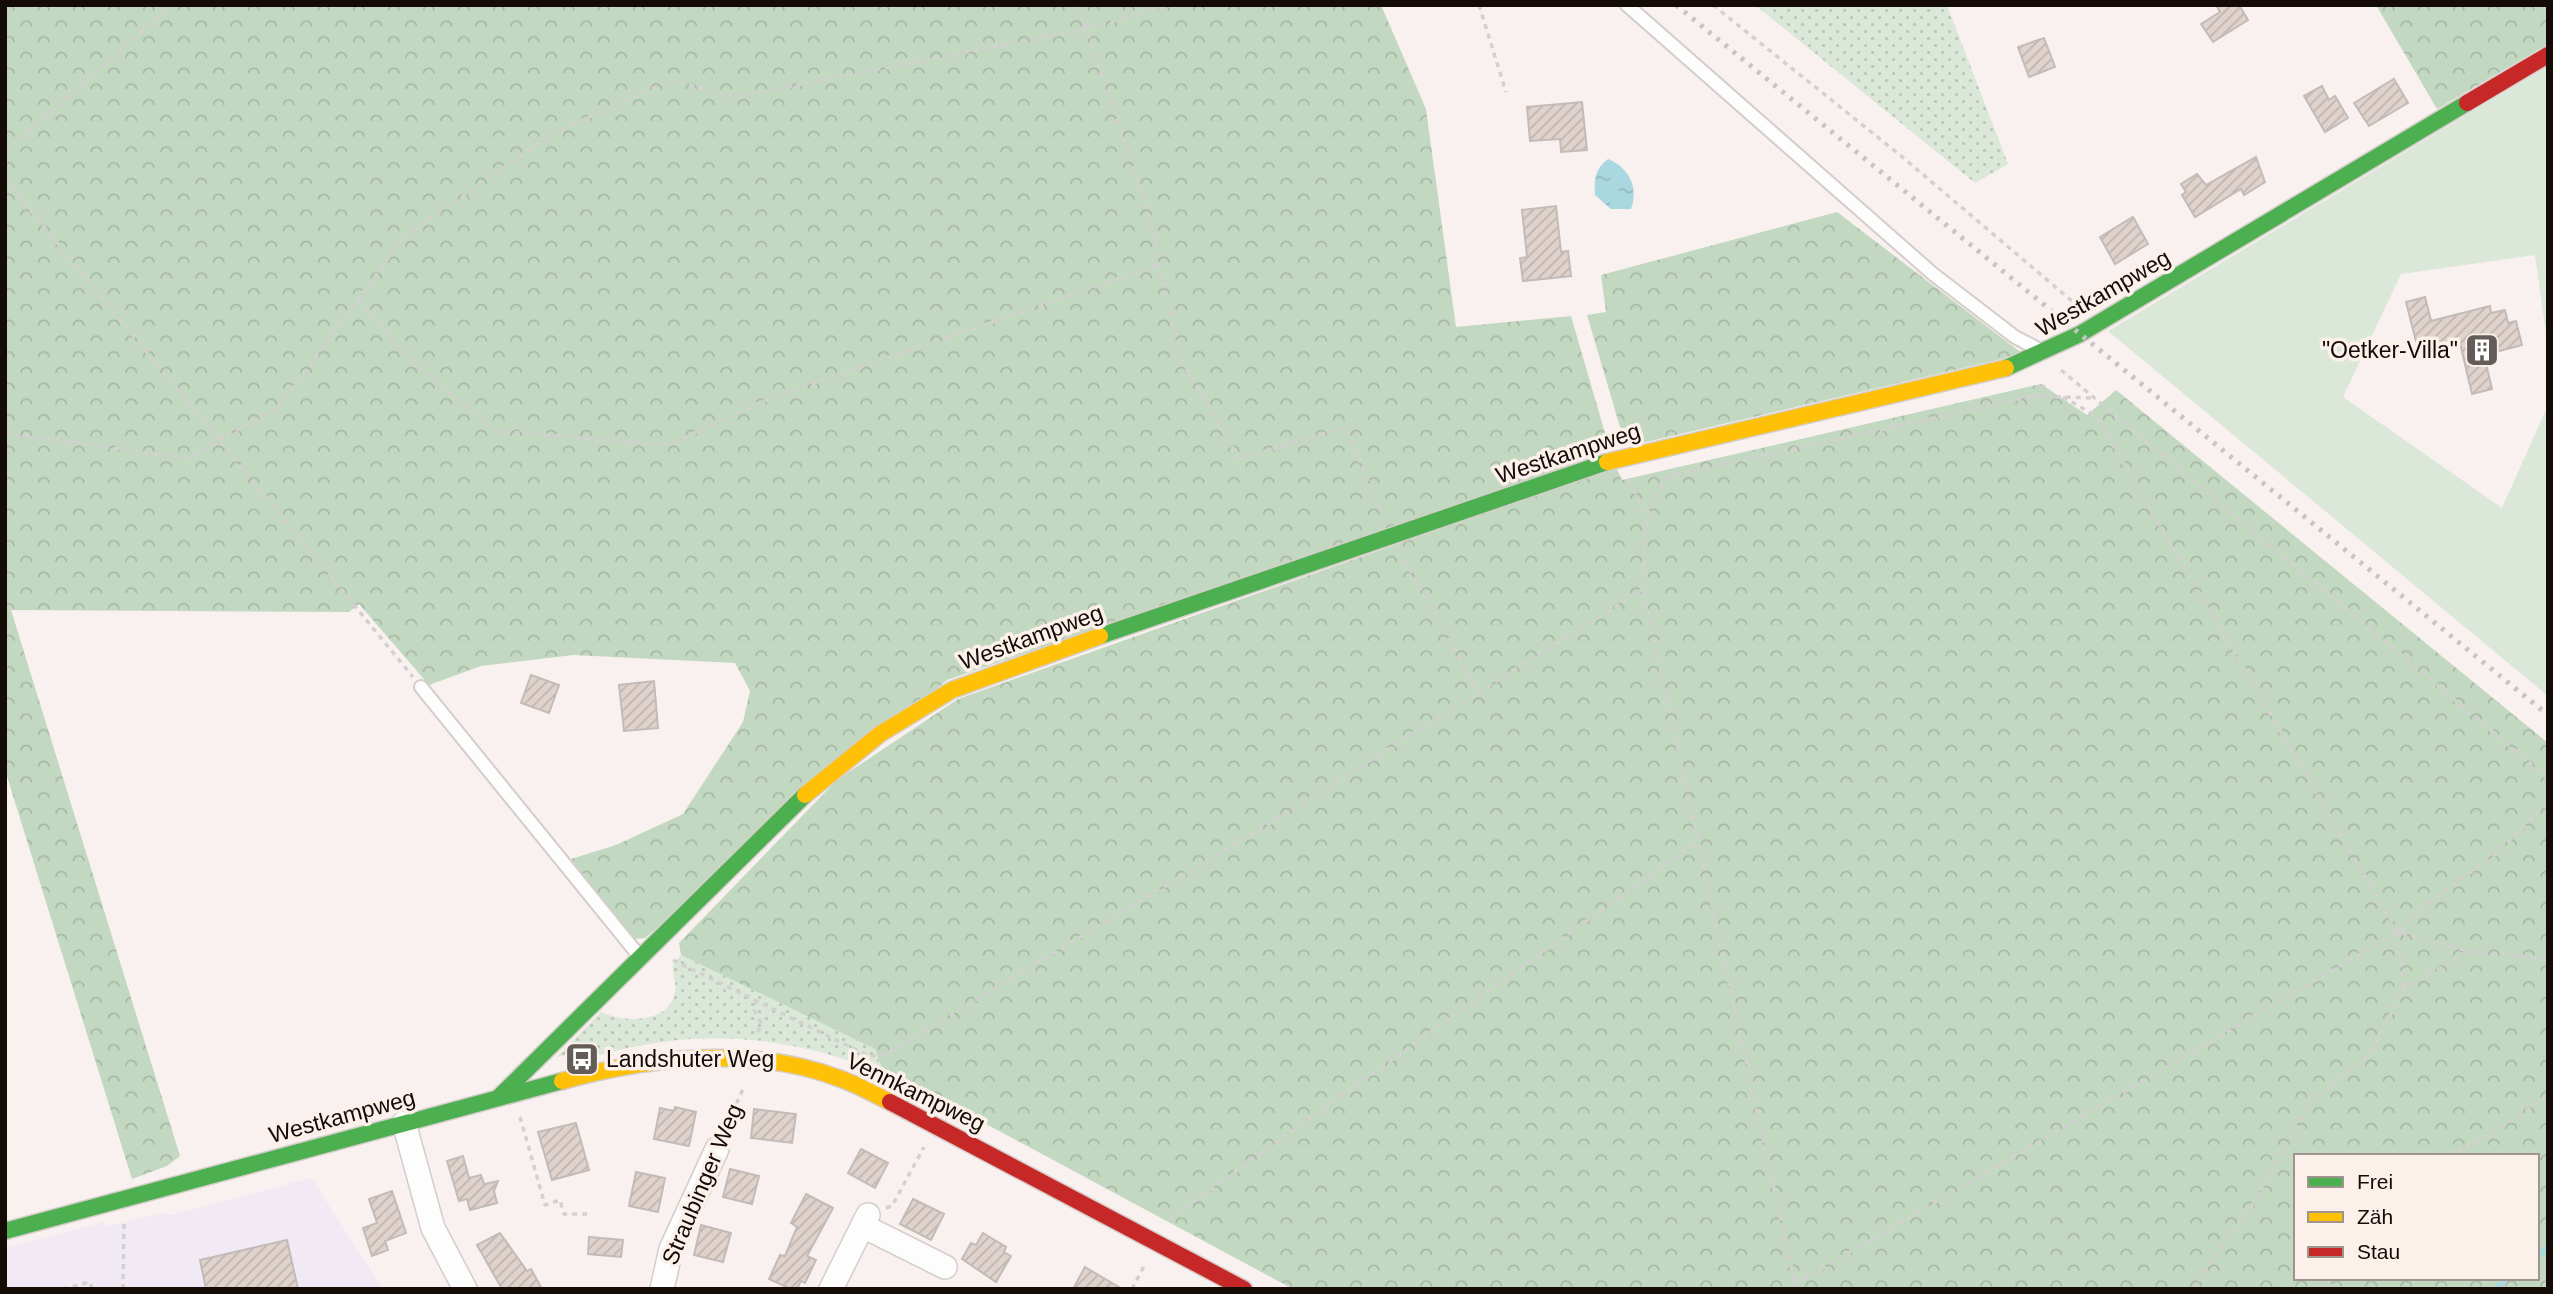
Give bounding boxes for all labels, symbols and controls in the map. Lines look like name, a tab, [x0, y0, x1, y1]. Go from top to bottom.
street label: Westkampweg	[2031, 244, 2175, 342]
building icon: "Oetker-Villa"	[2463, 331, 2501, 369]
place label: "Oetker-Villa"	[2322, 337, 2458, 363]
street label: Westkampweg	[1492, 417, 1644, 489]
street label: Westkampweg	[956, 599, 1106, 675]
bus stop icon: Landshuter Weg	[563, 1040, 601, 1078]
place label: Landshuter Weg	[606, 1046, 774, 1072]
street label: Vennkampweg	[842, 1047, 990, 1137]
street label: Westkampweg	[266, 1084, 418, 1148]
street label: Straubinger Weg	[656, 1100, 748, 1268]
legend	[2294, 1154, 2539, 1280]
text: Frei	[2357, 1170, 2393, 1193]
text: Zäh	[2357, 1205, 2393, 1228]
text: Stau	[2357, 1240, 2400, 1263]

